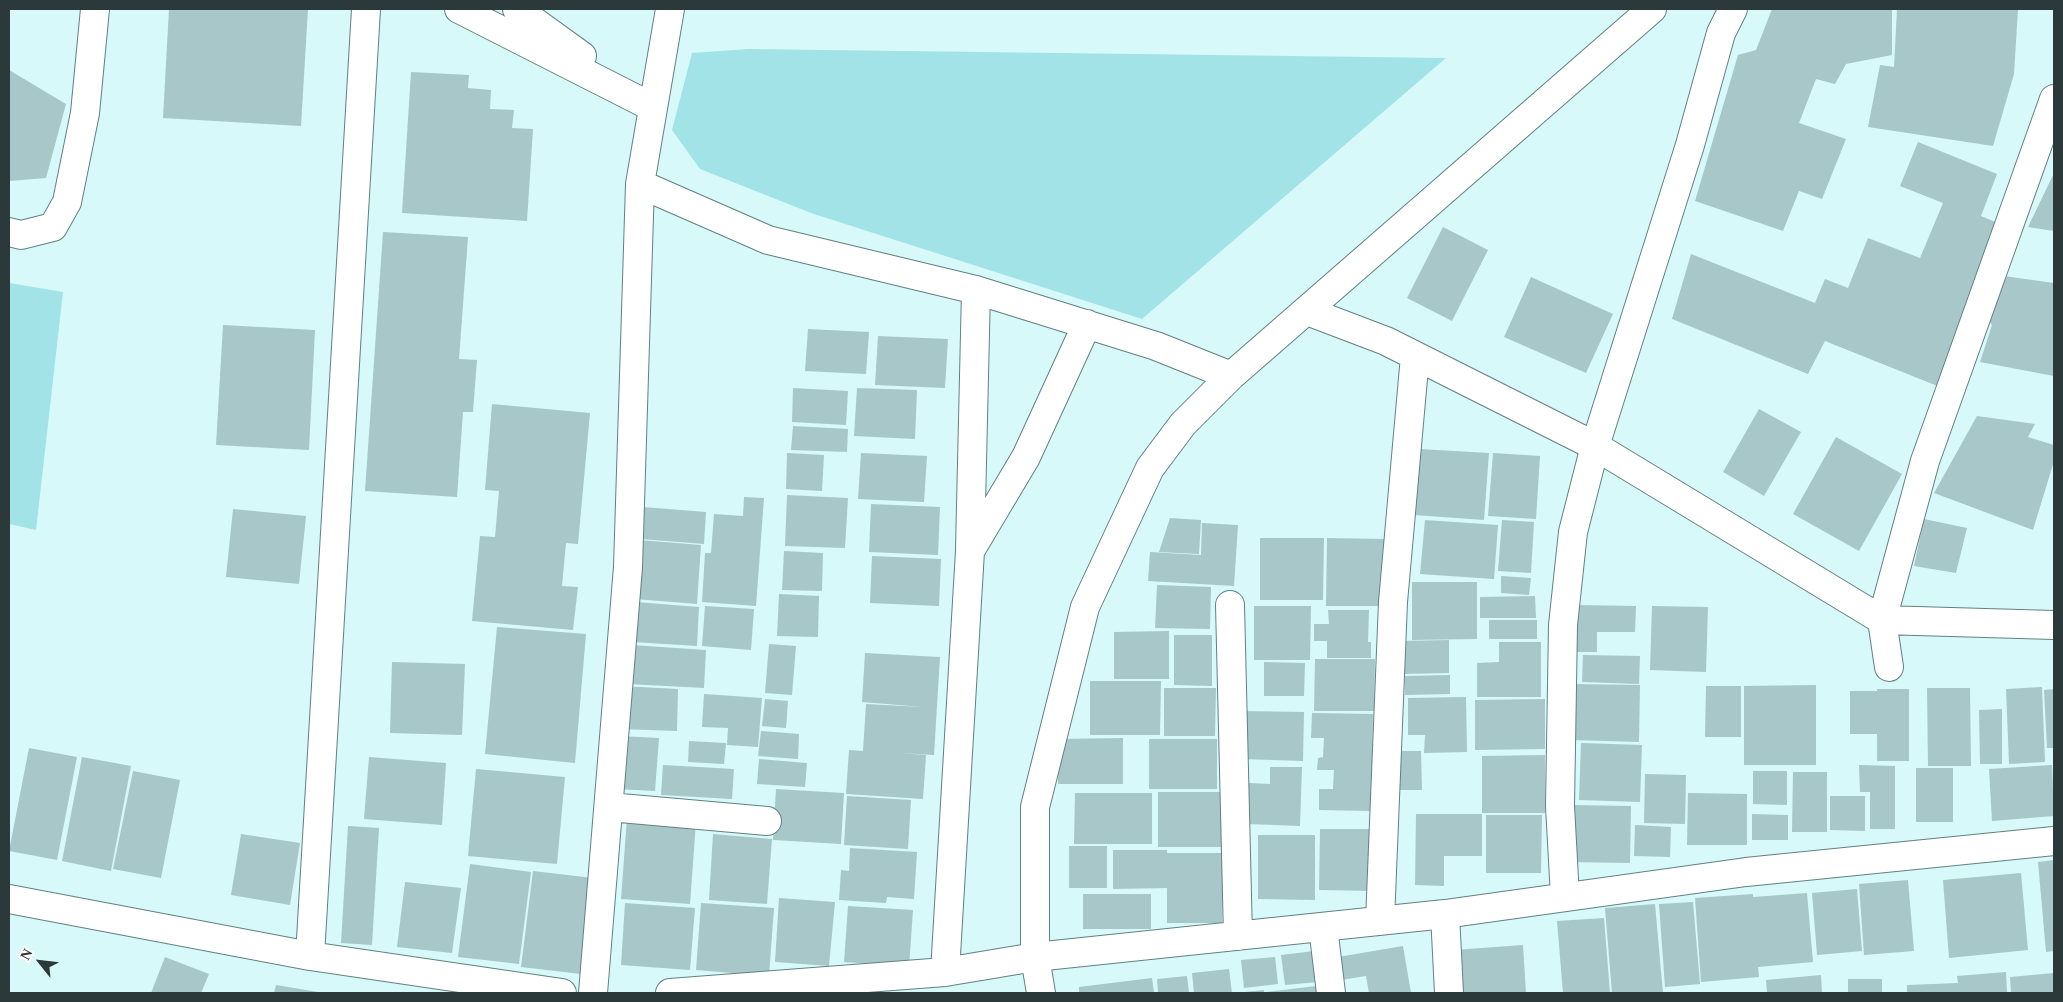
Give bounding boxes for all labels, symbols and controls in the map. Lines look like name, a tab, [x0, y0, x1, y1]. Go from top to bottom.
north arrow	[15, 937, 65, 987]
text: N	[17, 946, 35, 963]

